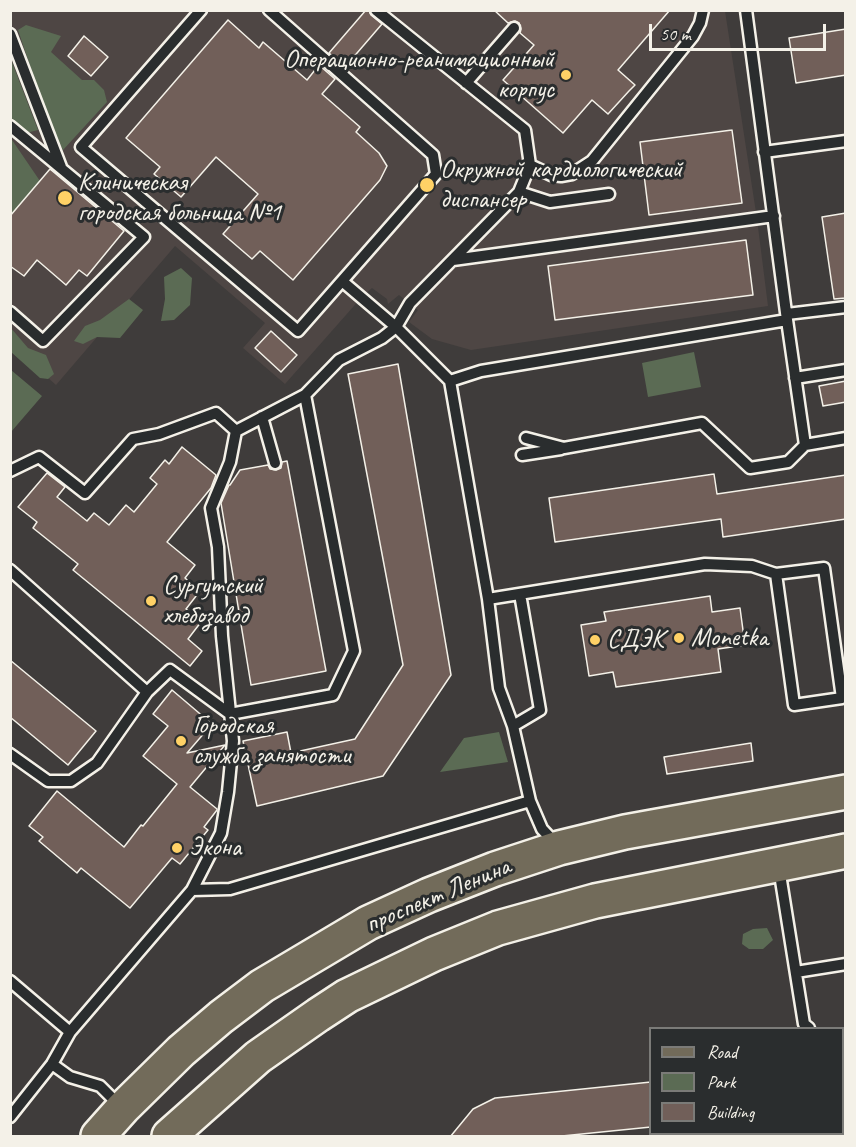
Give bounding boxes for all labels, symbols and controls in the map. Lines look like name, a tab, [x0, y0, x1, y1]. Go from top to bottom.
scale bar	[652, 12, 829, 50]
text: 50 m	[660, 23, 691, 45]
place label: Операционно-реанимационный корпус	[284, 44, 554, 106]
marker: Операционно-реанимационный корпус	[559, 68, 573, 82]
place label: Окружной кардиологический диспансер	[440, 154, 682, 216]
place label: Клиническая городская больница №1	[78, 167, 281, 228]
marker: Окружной кардиологический диспансер	[418, 176, 436, 194]
marker: Клиническая городская больница №1	[56, 189, 74, 207]
place label: Сургутский хлебозавод	[163, 570, 263, 632]
marker: Сургутский хлебозавод	[144, 594, 158, 608]
place label: Monetka	[691, 622, 768, 654]
place label: СДЭК	[607, 624, 664, 656]
marker: Monetka	[672, 631, 686, 645]
marker: СДЭК	[588, 633, 602, 647]
place label: Городская служба занятости	[193, 710, 351, 772]
marker: Городская служба занятости	[174, 734, 188, 748]
place label: Экона	[189, 832, 241, 864]
marker: Экона	[170, 841, 184, 855]
street label: проспект Ленина	[361, 851, 515, 941]
legend	[649, 1027, 844, 1135]
text: Road	[707, 1041, 737, 1063]
text: Park	[707, 1071, 736, 1093]
text: Building	[707, 1101, 754, 1123]

